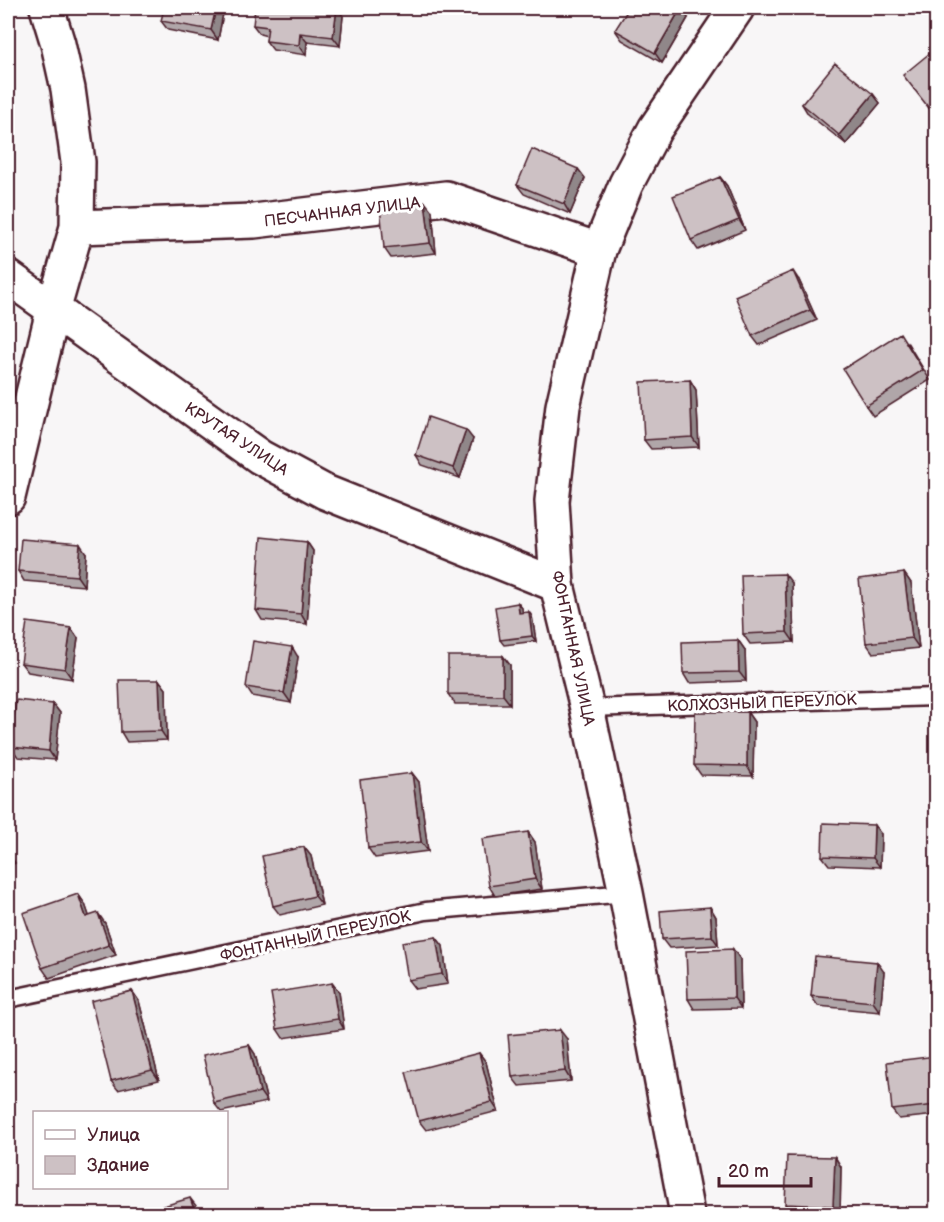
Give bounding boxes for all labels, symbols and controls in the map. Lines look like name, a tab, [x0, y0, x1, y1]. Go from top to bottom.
street label: ПЕСЧАННАЯ УЛИЦА	[263, 193, 422, 231]
street label: КРУТАЯ УЛИЦА	[181, 399, 292, 480]
street label: ФОНТАННАЯ УЛИЦА	[547, 569, 598, 728]
street label: КОЛХОЗНЫЙ ПЕРЕУЛОК	[667, 691, 858, 716]
street label: ФОНТАННЫЙ ПЕРЕУЛОК	[218, 907, 413, 966]
legend	[33, 1111, 228, 1189]
text: Улица	[87, 1125, 141, 1146]
scale bar	[719, 1150, 810, 1188]
text: Здание	[87, 1155, 149, 1176]
text: 20 m	[728, 1161, 769, 1182]

